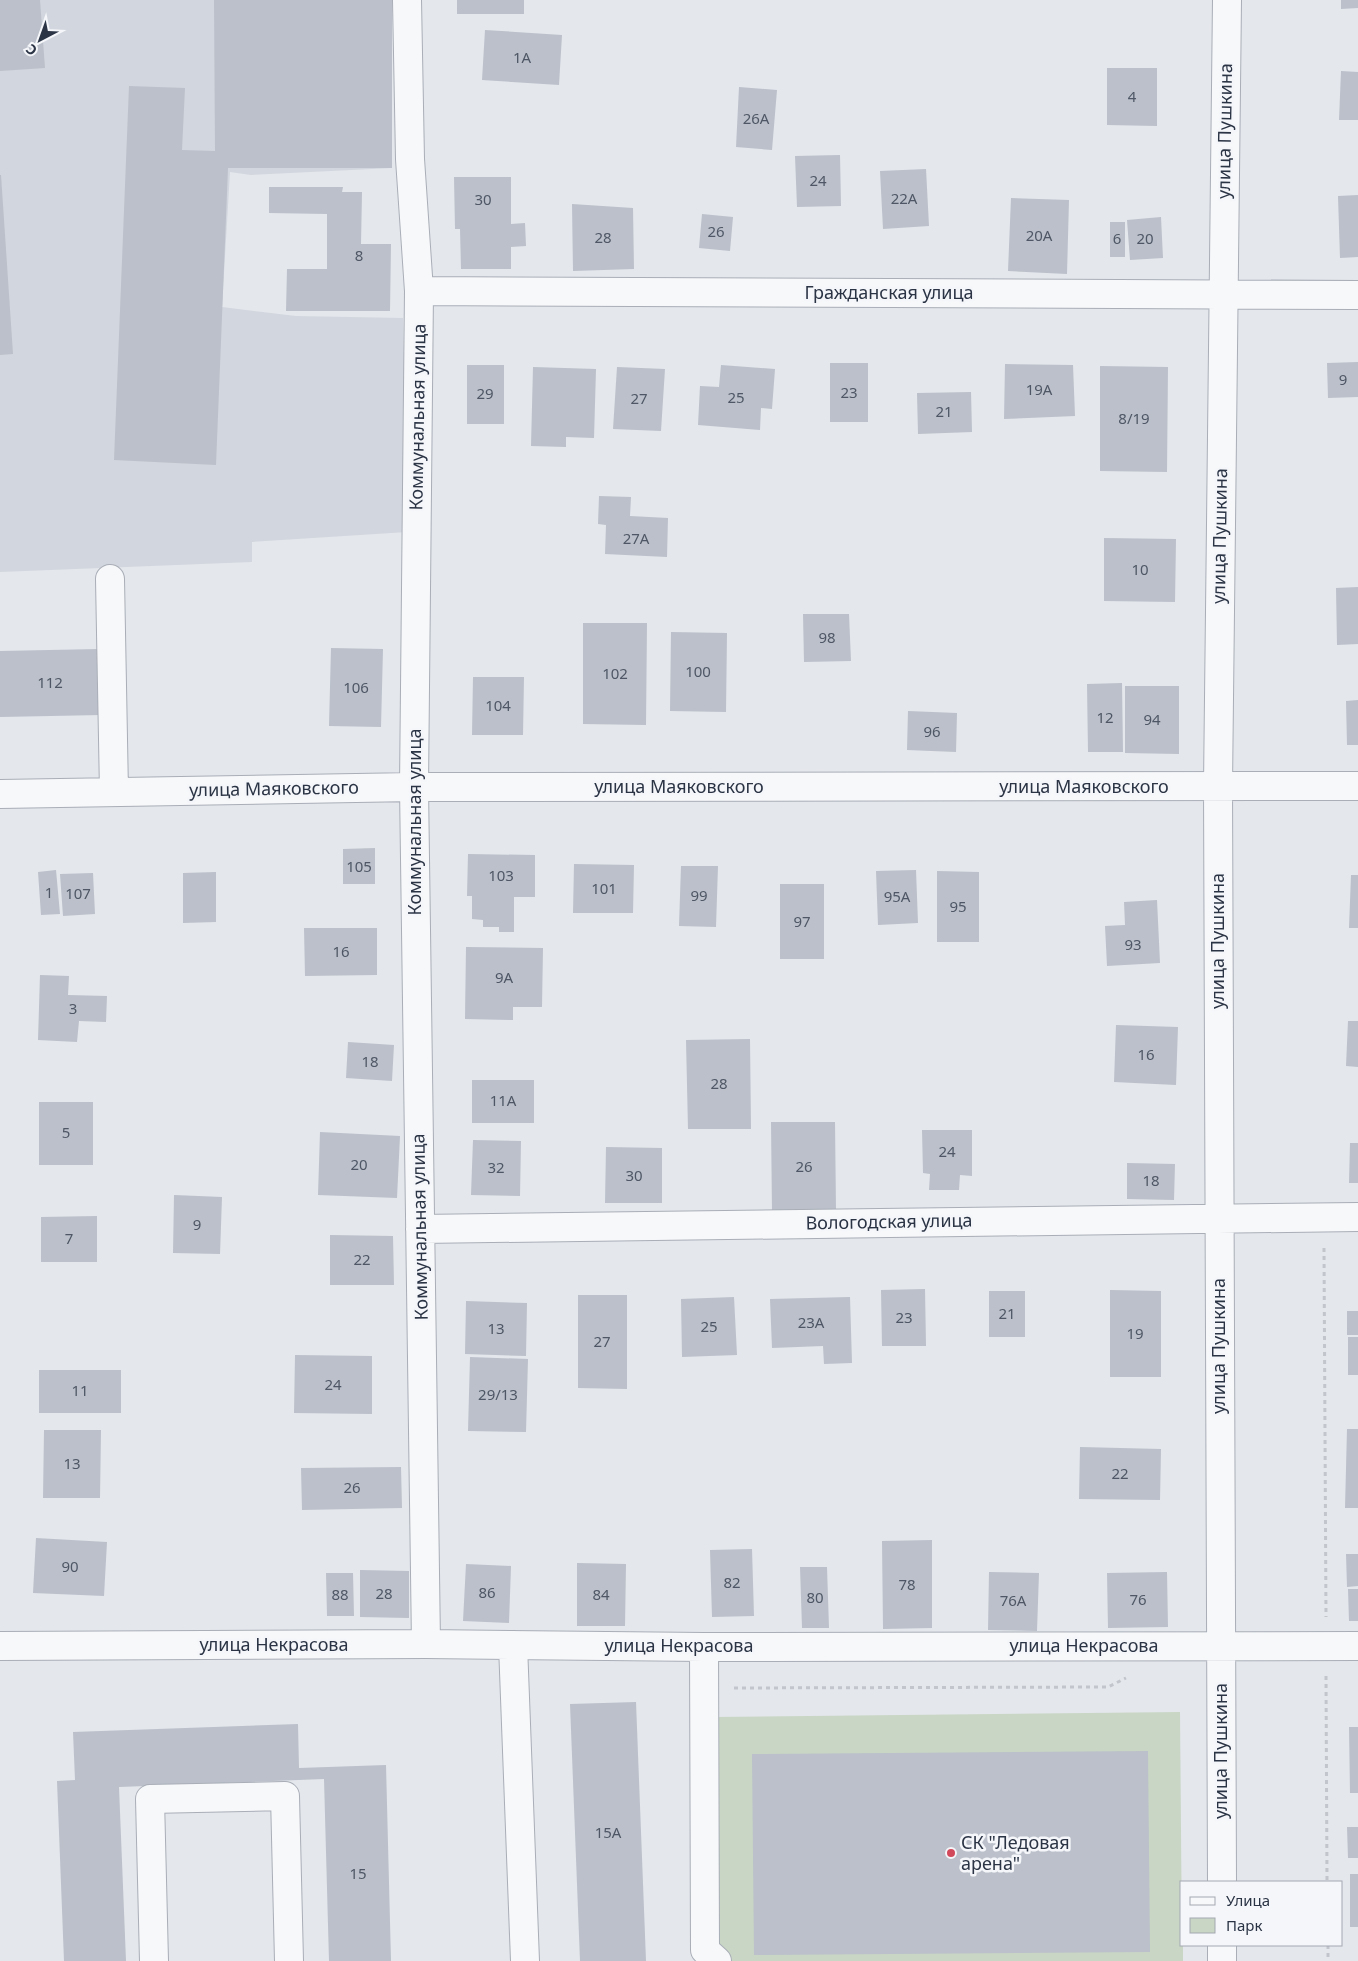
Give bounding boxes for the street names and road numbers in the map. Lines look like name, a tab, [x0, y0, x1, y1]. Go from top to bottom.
street label: улица Пушкина	[1211, 63, 1237, 199]
street label: Гражданская улица	[804, 280, 974, 304]
street label: Коммунальная улица	[403, 323, 431, 511]
street label: улица Пушкина	[1206, 468, 1232, 604]
street label: Коммунальная улица	[402, 729, 426, 915]
street label: улица Маяковского	[594, 774, 764, 798]
street label: улица Маяковского	[999, 774, 1169, 798]
street label: улица Маяковского	[189, 775, 359, 801]
street label: улица Пушкина	[1205, 873, 1229, 1009]
street label: Коммунальная улица	[405, 1133, 433, 1321]
street label: Вологодская улица	[805, 1208, 973, 1234]
street label: улица Пушкина	[1206, 1278, 1230, 1414]
street label: улица Некрасова	[199, 1632, 349, 1656]
street label: улица Некрасова	[604, 1633, 754, 1657]
street label: улица Некрасова	[1009, 1633, 1159, 1657]
street label: улица Пушкина	[1208, 1683, 1232, 1819]

